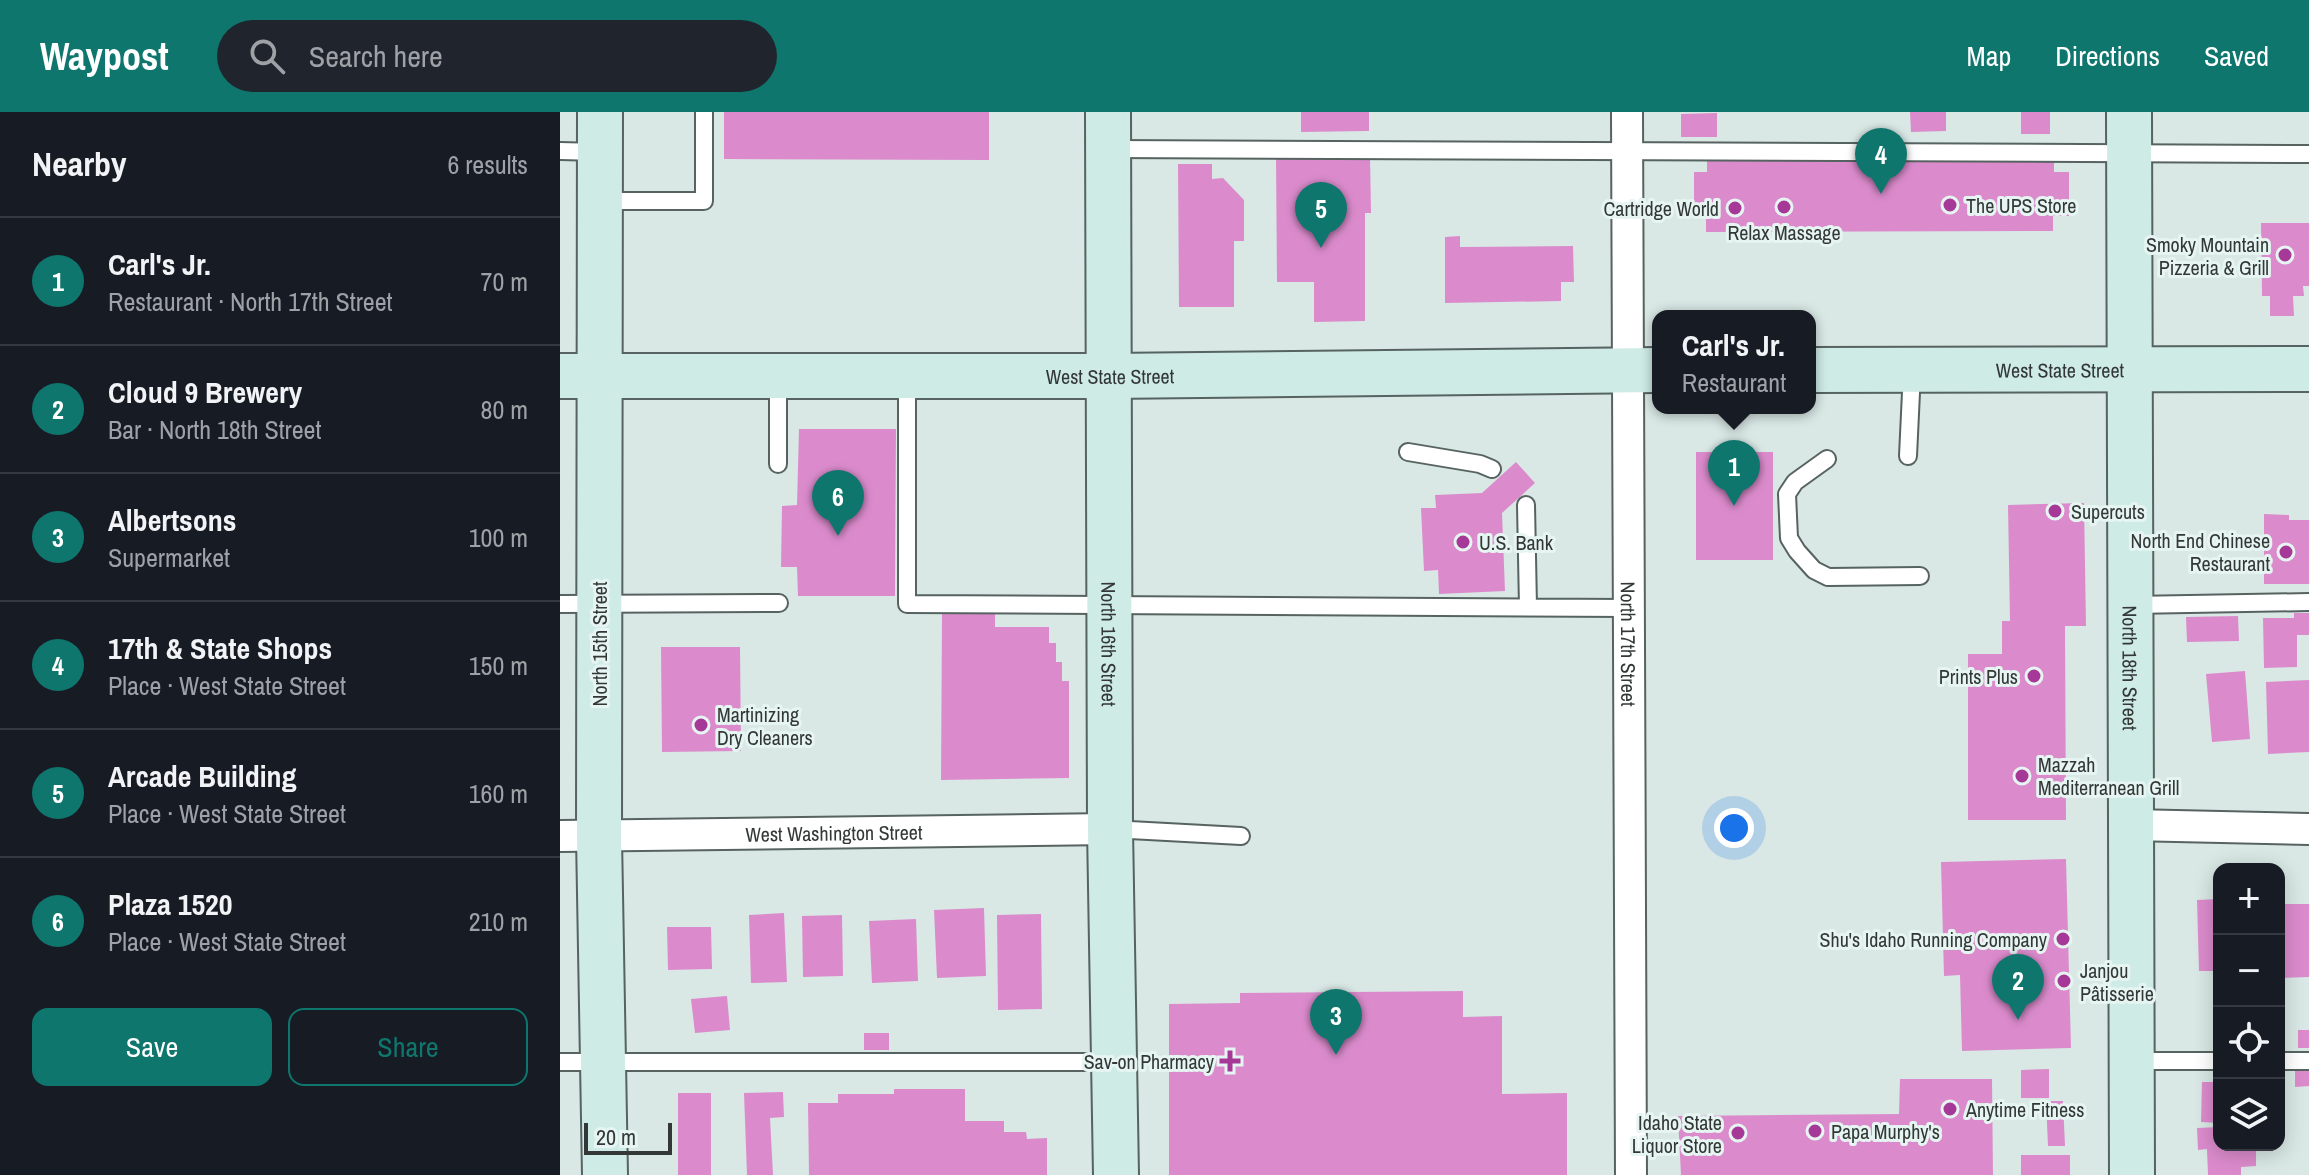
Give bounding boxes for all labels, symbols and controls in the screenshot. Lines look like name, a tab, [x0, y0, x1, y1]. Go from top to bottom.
search box	[217, 20, 777, 92]
text: Waypost	[40, 31, 169, 82]
icon: search	[245, 34, 289, 78]
text: Search here	[309, 36, 443, 76]
text: Map	[1967, 37, 2011, 75]
text: Directions	[2055, 37, 2160, 75]
text: Saved	[2204, 37, 2269, 75]
pin: 4	[1855, 128, 1907, 194]
text: Nearby	[32, 141, 127, 187]
text: 6 results	[447, 147, 528, 182]
pin: 5	[1295, 182, 1347, 248]
place label: The UPS Store	[1966, 192, 2076, 219]
place label: Cartridge World	[1604, 195, 1719, 222]
marker: The UPS Store	[1941, 196, 1959, 214]
marker: Relax Massage	[1775, 198, 1793, 216]
marker: Cartridge World	[1726, 199, 1744, 217]
place label: Relax Massage	[1727, 219, 1841, 246]
place label: Smoky Mountain Pizzeria & Grill	[2146, 231, 2269, 281]
text: Carl's Jr.	[108, 244, 211, 284]
marker: Smoky Mountain Pizzeria & Grill	[2276, 246, 2294, 264]
text: 1	[52, 264, 64, 299]
text: 70 m	[481, 264, 528, 299]
text: Restaurant · North 17th Street	[108, 284, 392, 319]
popup	[1652, 310, 1816, 414]
text: Carl's Jr.	[1682, 325, 1785, 365]
street label: West State Street	[1996, 356, 2125, 383]
street label: West State Street	[1046, 362, 1175, 390]
text: Restaurant	[1682, 365, 1786, 400]
text: Cloud 9 Brewery	[108, 372, 302, 412]
text: 2	[52, 392, 64, 427]
text: 80 m	[481, 392, 528, 427]
text: Bar · North 18th Street	[108, 412, 321, 447]
pin: 1	[1708, 440, 1760, 506]
pin: 6	[812, 470, 864, 536]
place label: Supercuts	[2071, 498, 2145, 525]
text: Albertsons	[108, 500, 237, 540]
marker: Supercuts	[2046, 502, 2064, 520]
text: 3	[52, 520, 64, 555]
text: 100 m	[469, 520, 528, 555]
place label: North End Chinese Restaurant	[2131, 527, 2270, 577]
place label: U.S. Bank	[1479, 529, 1554, 556]
marker: U.S. Bank	[1454, 533, 1472, 551]
text: Supermarket	[108, 540, 230, 575]
marker: North End Chinese Restaurant	[2277, 543, 2295, 561]
street label: North 15th Street	[586, 581, 613, 706]
street label: North 16th Street	[1096, 581, 1123, 707]
street label: North 17th Street	[1615, 581, 1643, 707]
street label: North 18th Street	[2117, 605, 2144, 731]
text: 17th & State Shops	[108, 628, 332, 668]
text: 4	[52, 648, 64, 683]
text: 150 m	[469, 648, 528, 683]
place label: Prints Plus	[1939, 663, 2018, 690]
marker: Prints Plus	[2025, 667, 2043, 685]
text: Place · West State Street	[108, 668, 346, 703]
place label: Martinizing Dry Cleaners	[717, 701, 813, 751]
marker: Martinizing Dry Cleaners	[692, 716, 710, 734]
place label: Mazzah Mediterranean Grill	[2038, 751, 2179, 801]
text: Arcade Building	[108, 756, 297, 796]
marker: Mazzah Mediterranean Grill	[2013, 767, 2031, 785]
text: 5	[52, 776, 64, 811]
text: 160 m	[469, 776, 528, 811]
text: Place · West State Street	[108, 796, 346, 831]
your location	[1714, 808, 1754, 848]
street label: West Washington Street	[745, 818, 923, 847]
map controls	[2213, 863, 2285, 1151]
button: +	[2213, 863, 2285, 935]
text: Plaza 1520	[108, 884, 232, 924]
text: 6	[52, 904, 64, 939]
text: 210 m	[469, 904, 528, 939]
text: Place · West State Street	[108, 924, 346, 959]
place label: Shu's Idaho Running Company	[1820, 926, 2048, 953]
marker: Shu's Idaho Running Company	[2054, 930, 2072, 948]
button: −	[2213, 935, 2285, 1007]
pin: 2	[1992, 954, 2044, 1020]
place label: Janjou Pâtisserie	[2080, 957, 2154, 1007]
marker: Janjou Pâtisserie	[2055, 972, 2073, 990]
pin: 3	[1310, 989, 1362, 1055]
button: locate	[2213, 1007, 2285, 1079]
button: Save	[32, 1008, 272, 1086]
button: Share	[288, 1008, 528, 1086]
place label: Sav-on Pharmacy	[1084, 1048, 1215, 1075]
marker: Sav-on Pharmacy	[1221, 1052, 1239, 1070]
button: layers	[2213, 1079, 2285, 1151]
place label: Anytime Fitness	[1965, 1096, 2085, 1123]
marker: Anytime Fitness	[1941, 1100, 1959, 1118]
place label: Idaho State Liquor Store	[1632, 1109, 1722, 1159]
place label: Papa Murphy's	[1831, 1118, 1940, 1145]
scale bar	[584, 1119, 672, 1155]
text: 20 m	[596, 1122, 636, 1152]
marker: Papa Murphy's	[1806, 1122, 1824, 1140]
marker: Idaho State Liquor Store	[1729, 1124, 1747, 1142]

